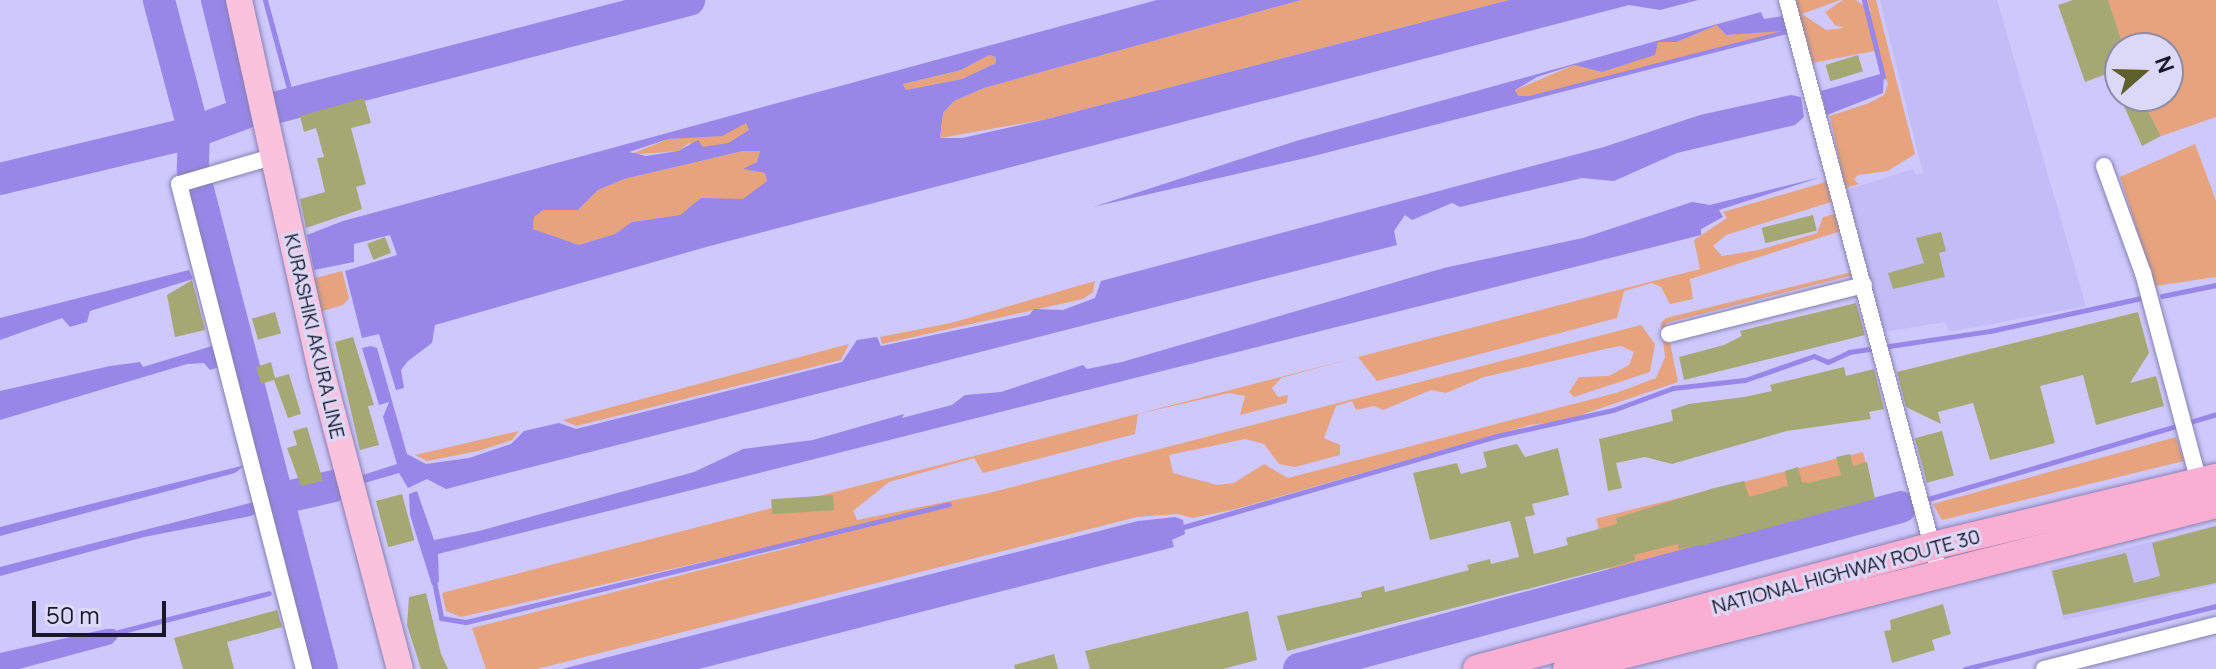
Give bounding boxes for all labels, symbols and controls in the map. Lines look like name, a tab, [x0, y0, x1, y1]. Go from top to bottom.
north arrow	[2104, 32, 2184, 112]
text: N	[2148, 52, 2181, 77]
street label: KURASHIKI AKURA LINE	[280, 231, 350, 441]
street label: NATIONAL HIGHWAY ROUTE 30	[1708, 523, 1984, 619]
scale bar	[36, 585, 170, 635]
text: 50 m	[46, 598, 100, 631]

